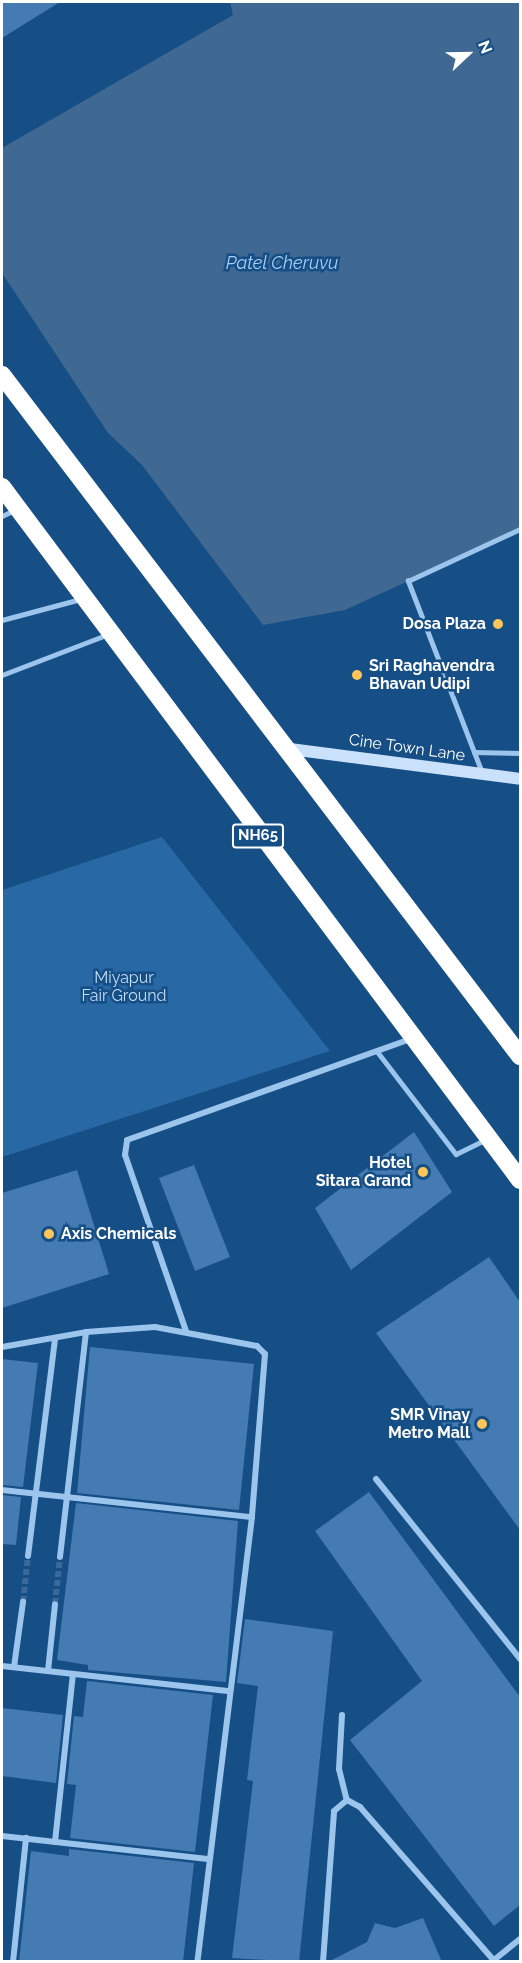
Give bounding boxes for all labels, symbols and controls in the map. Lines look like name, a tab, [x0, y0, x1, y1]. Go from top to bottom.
north arrow	[438, 24, 498, 84]
text: N	[474, 38, 496, 56]
water label: Patel Cheruvu	[226, 252, 338, 274]
place label: Dosa Plaza	[403, 614, 486, 634]
marker: Dosa Plaza	[491, 617, 505, 631]
place label: Sri Raghavendra Bhavan Udipi	[369, 656, 495, 694]
marker: Sri Raghavendra Bhavan Udipi	[350, 668, 364, 682]
street label: Cine Town Lane	[347, 730, 467, 766]
road number: NH65	[231, 824, 285, 848]
park label: Miyapur Fair Ground	[81, 968, 167, 1006]
place label: Hotel Sitara Grand	[316, 1153, 411, 1191]
marker: Hotel Sitara Grand	[416, 1165, 430, 1179]
place label: Axis Chemicals	[61, 1224, 176, 1244]
marker: Axis Chemicals	[42, 1227, 56, 1241]
place label: SMR Vinay Metro Mall	[388, 1405, 470, 1443]
marker: SMR Vinay Metro Mall	[475, 1417, 489, 1431]

